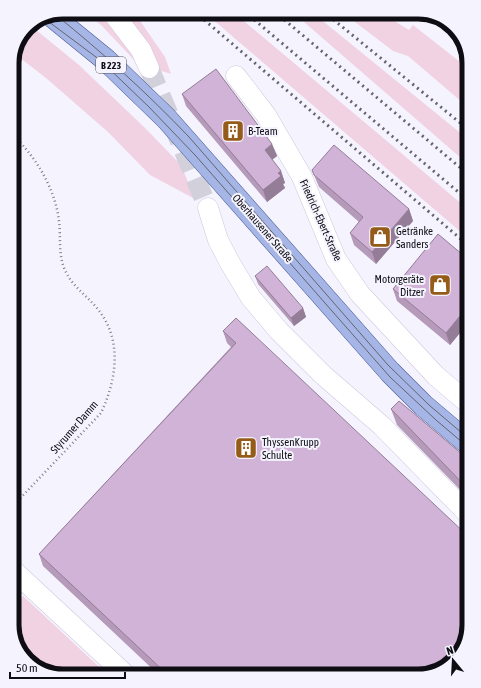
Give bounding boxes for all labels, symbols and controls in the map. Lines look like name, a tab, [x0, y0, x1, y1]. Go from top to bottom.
road number: B 223	[96, 57, 126, 73]
building icon: B-Team	[220, 118, 246, 144]
place label: B-Team	[248, 125, 278, 137]
street label: Friedrich-Ebert-Straße	[298, 177, 344, 263]
street label: Oberhausener Straße	[230, 192, 296, 264]
shop icon: Getränke Sanders	[367, 224, 393, 250]
place label: Getränke Sanders	[396, 225, 433, 250]
shop icon: Motorgeräte Ditzer	[427, 272, 453, 298]
place label: Motorgeräte Ditzer	[375, 273, 425, 298]
street label: Styrumer Damm	[48, 398, 100, 456]
building icon: ThyssenKrupp Schulte	[233, 435, 259, 461]
place label: ThyssenKrupp Schulte	[262, 436, 319, 461]
north arrow	[433, 640, 473, 680]
text: N	[445, 644, 455, 657]
scale bar	[10, 654, 125, 680]
text: 50 m	[16, 661, 38, 675]

